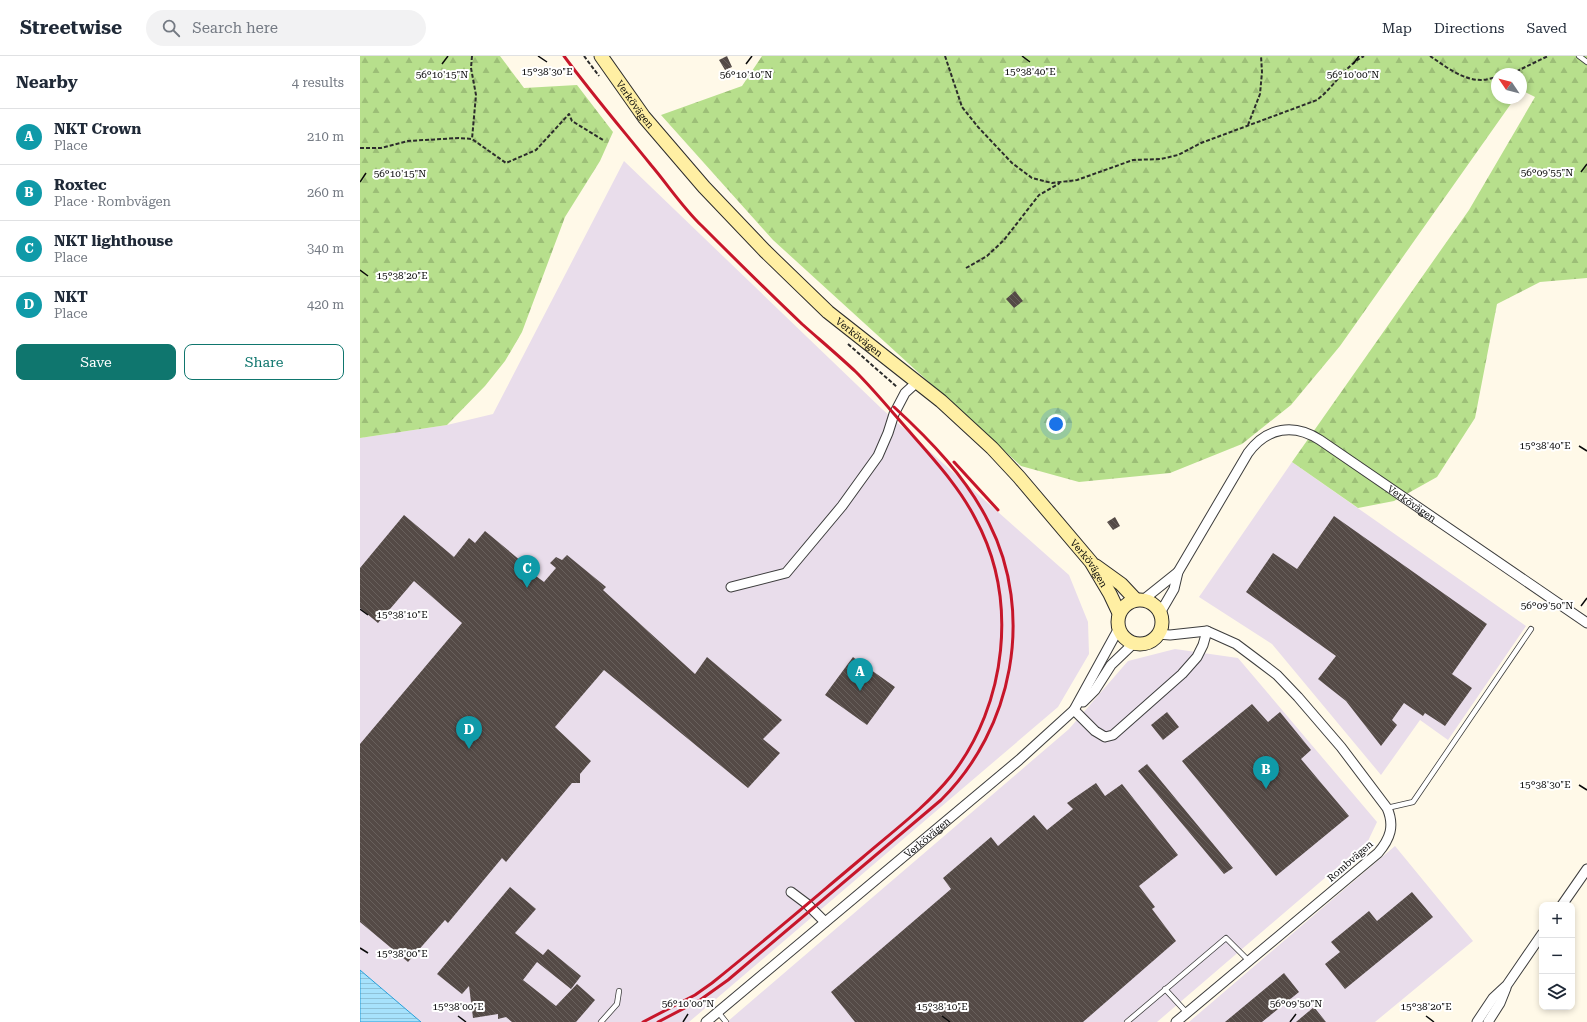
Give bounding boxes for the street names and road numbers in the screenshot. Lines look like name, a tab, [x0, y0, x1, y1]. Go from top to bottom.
street label: Verkövägen	[614, 78, 657, 131]
street label: Verkövägen	[834, 315, 885, 359]
street label: Verkövägen	[1386, 483, 1439, 524]
street label: Verkövägen	[1068, 537, 1110, 589]
street label: Verkövägen	[902, 814, 952, 859]
street label: Rombvägen	[1325, 838, 1375, 884]

